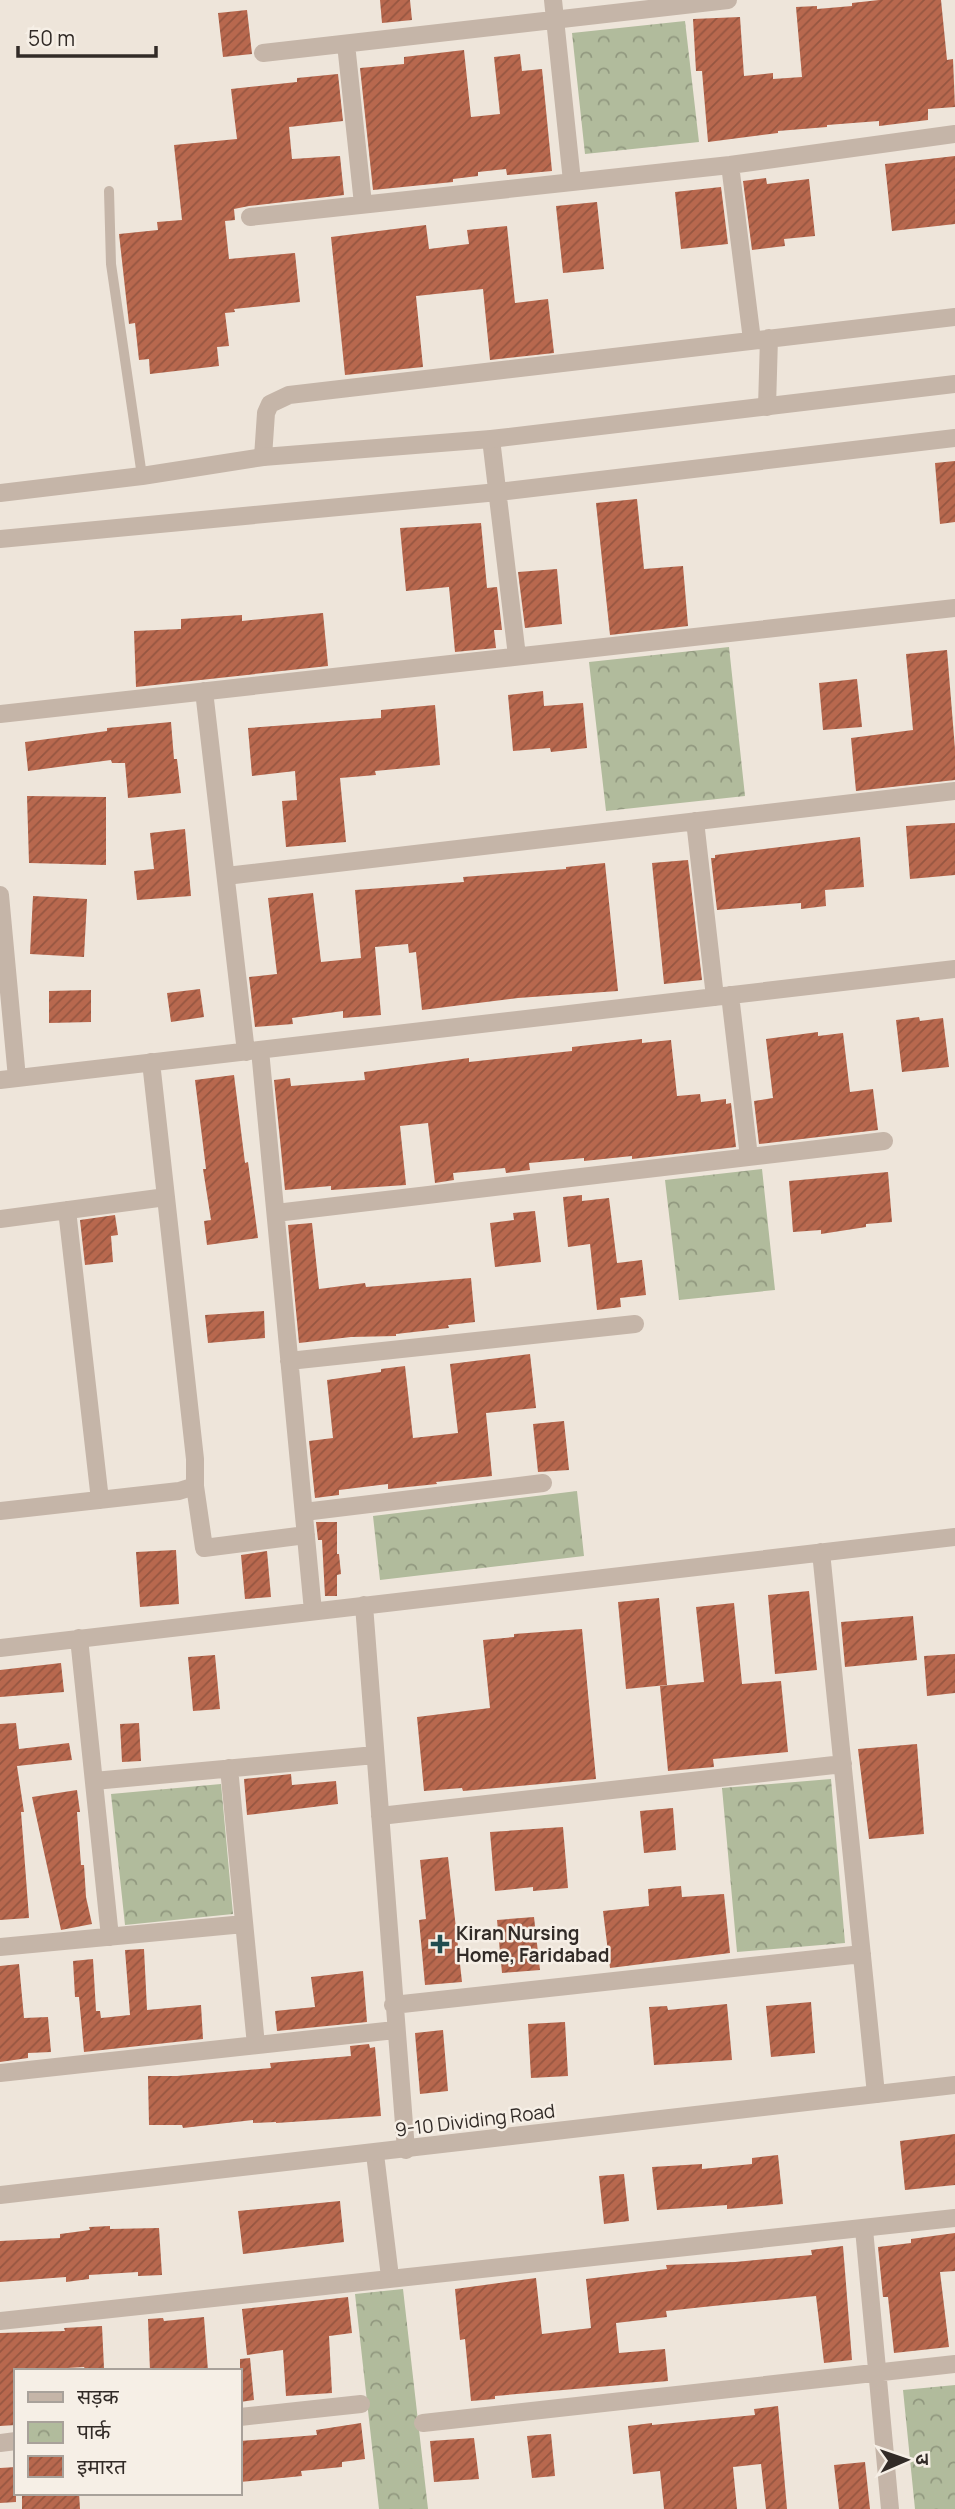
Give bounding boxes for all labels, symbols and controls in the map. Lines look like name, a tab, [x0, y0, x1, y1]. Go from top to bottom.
scale bar	[18, 14, 156, 58]
text: 50 m	[28, 24, 75, 52]
place label: Kiran Nursing Home, Faridabad	[456, 1920, 609, 1968]
marker: Kiran Nursing Home, Faridabad	[430, 1934, 450, 1954]
street label: 9-10 Dividing Road	[394, 2097, 556, 2143]
legend	[14, 2369, 242, 2495]
text: सड़क	[77, 2382, 119, 2410]
text: पार्क	[77, 2417, 111, 2445]
north arrow	[871, 2425, 941, 2495]
text: इमारत	[77, 2452, 127, 2480]
text: उ	[910, 2453, 936, 2466]

